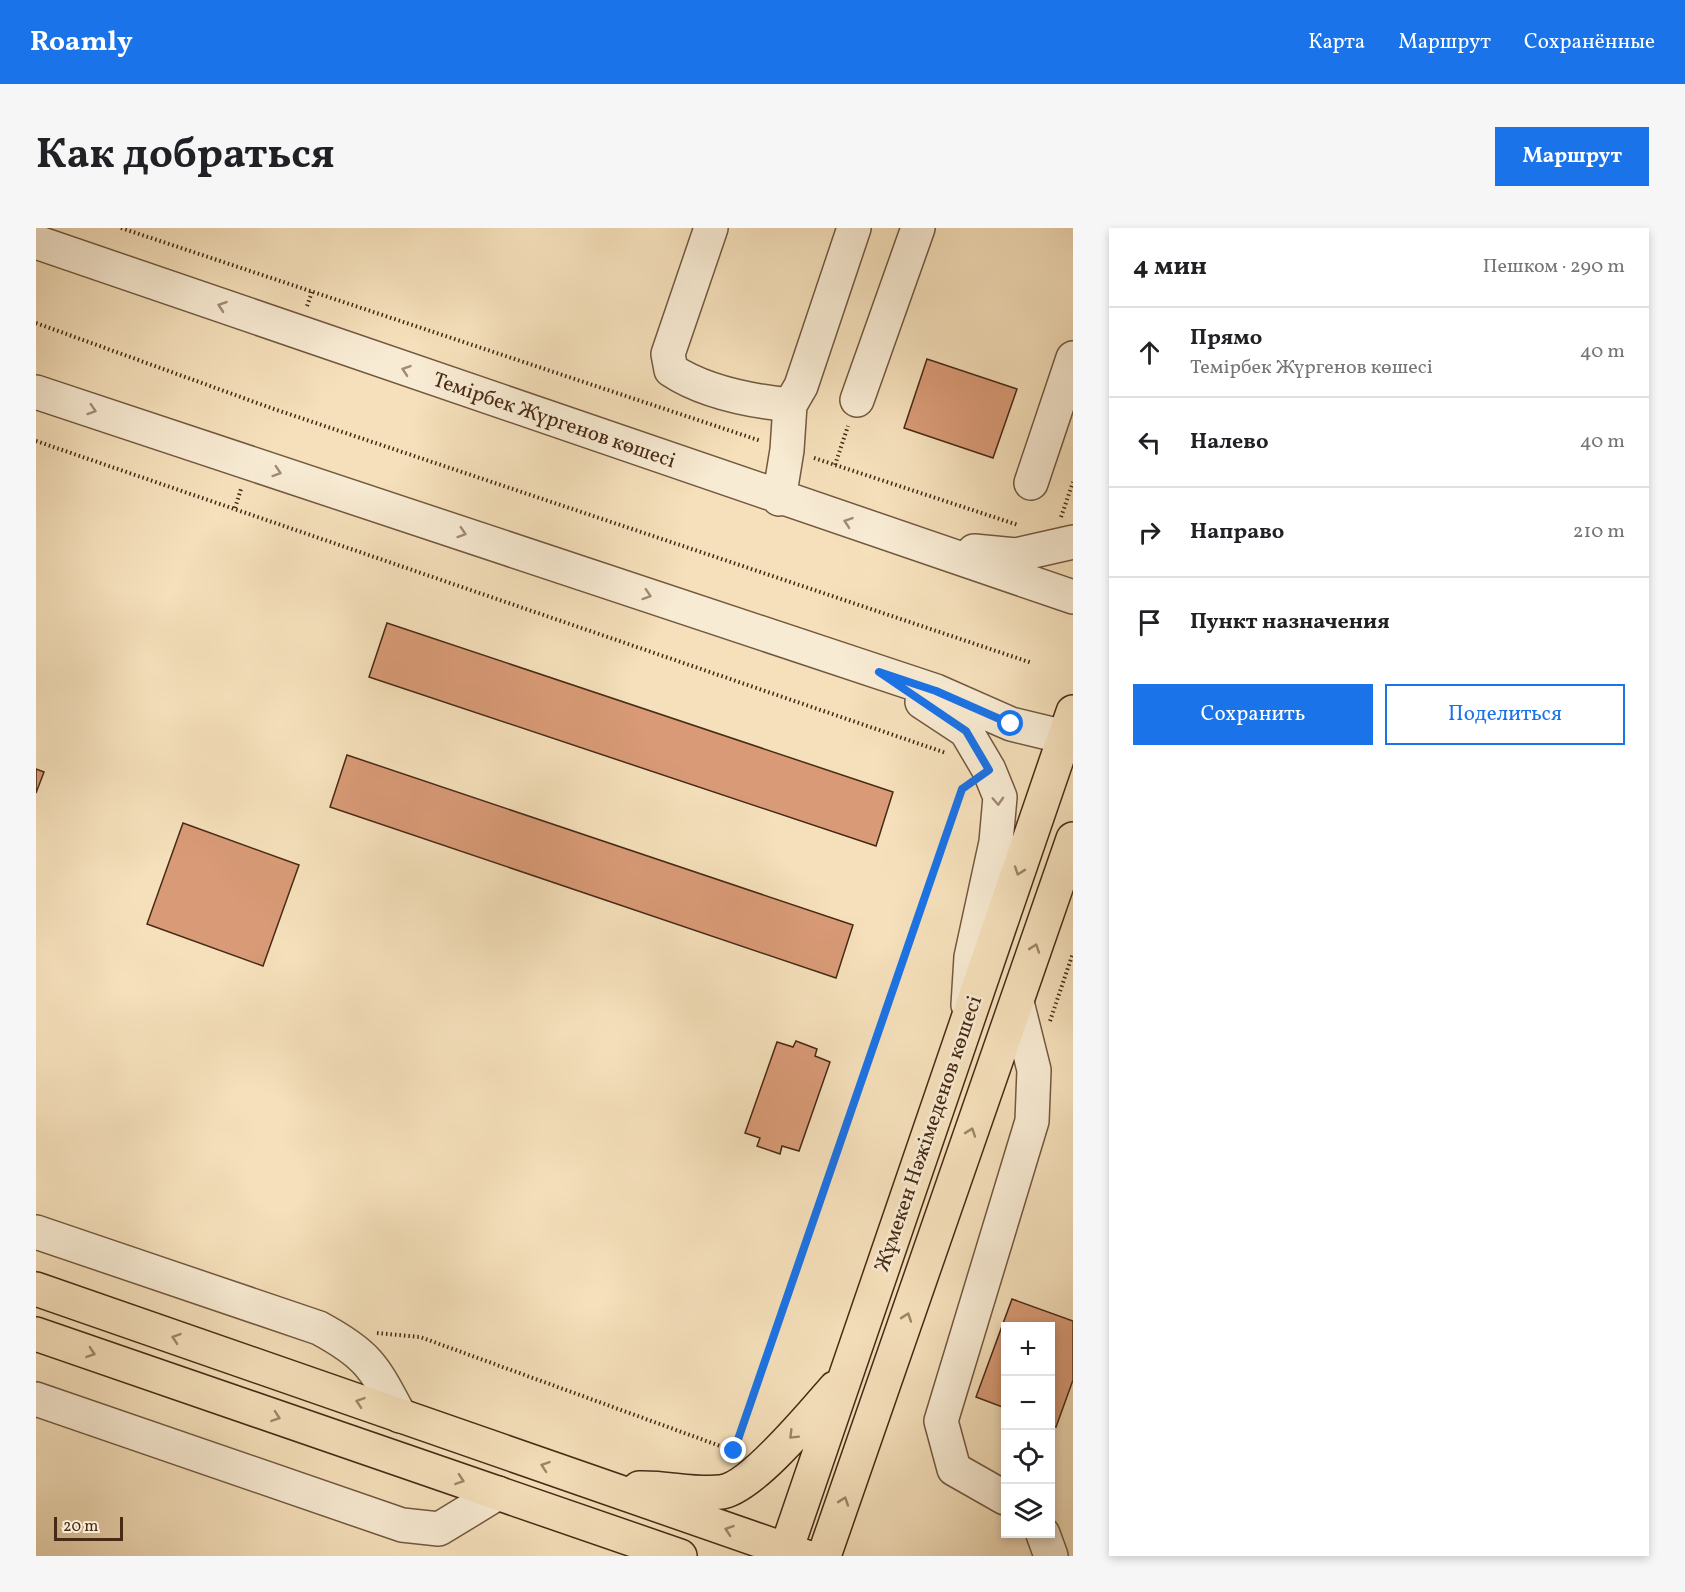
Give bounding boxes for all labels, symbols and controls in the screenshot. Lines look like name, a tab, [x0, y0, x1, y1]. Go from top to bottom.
text: Roamly	[30, 23, 133, 62]
text: Карта	[1308, 28, 1365, 57]
text: Маршрут	[1398, 28, 1491, 57]
text: Сохранённые	[1524, 28, 1655, 57]
text: Как добраться	[36, 127, 335, 186]
button: Маршрут	[1495, 127, 1649, 186]
text: 4 мин	[1133, 249, 1207, 285]
text: Пешком · 290 m	[1483, 253, 1625, 281]
one-way arrow	[217, 300, 228, 313]
text: Прямо	[1190, 323, 1262, 354]
icon: ahead	[1133, 336, 1166, 369]
text: 40 m	[1580, 338, 1625, 366]
text: Темірбек Жүргенов көшесі	[1190, 354, 1433, 382]
one-way arrow	[401, 364, 412, 377]
street label: Темірбек Жүргенов көшесі	[429, 366, 679, 476]
one-way arrow	[86, 403, 96, 415]
icon: left	[1133, 426, 1166, 459]
text: Налево	[1190, 427, 1269, 458]
text: 40 m	[1580, 428, 1625, 456]
one-way arrow	[271, 464, 281, 477]
icon: right	[1133, 516, 1166, 549]
one-way arrow	[844, 517, 854, 530]
text: Направо	[1190, 517, 1284, 548]
text: 210 m	[1573, 518, 1625, 546]
one-way arrow	[456, 526, 467, 539]
one-way arrow	[641, 587, 652, 600]
icon: arrive	[1133, 606, 1166, 639]
text: Пункт назначения	[1190, 607, 1390, 638]
button: Сохранить	[1133, 684, 1373, 745]
button: Поделиться	[1385, 684, 1625, 745]
route start	[997, 710, 1023, 736]
one-way arrow	[992, 797, 1005, 806]
one-way arrow	[1013, 865, 1026, 876]
one-way arrow	[1028, 943, 1041, 954]
street label: Жұмекен Нәжімеденов көшесі	[868, 992, 990, 1276]
one-way arrow	[964, 1127, 977, 1138]
one-way arrow	[900, 1312, 913, 1322]
map controls	[1001, 1322, 1055, 1538]
button: +	[1001, 1322, 1055, 1376]
one-way arrow	[171, 1333, 182, 1346]
one-way arrow	[85, 1346, 96, 1359]
button: −	[1001, 1376, 1055, 1430]
one-way arrow	[356, 1397, 366, 1409]
one-way arrow	[270, 1409, 281, 1422]
one-way arrow	[790, 1427, 801, 1438]
button: locate	[1001, 1430, 1055, 1484]
route end	[720, 1437, 746, 1463]
one-way arrow	[540, 1460, 551, 1473]
one-way arrow	[454, 1473, 465, 1486]
button: layers	[1001, 1484, 1055, 1538]
one-way arrow	[836, 1496, 849, 1507]
scale bar	[54, 1514, 123, 1542]
text: 20 m	[63, 1516, 98, 1538]
one-way arrow	[724, 1524, 735, 1537]

